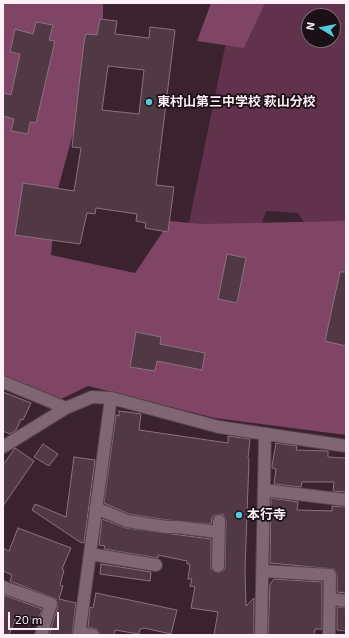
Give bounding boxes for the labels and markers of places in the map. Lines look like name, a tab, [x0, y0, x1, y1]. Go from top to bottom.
place label: 東村山第三中学校 萩山分校	[157, 94, 316, 110]
marker: 東村山第三中学校 萩山分校	[144, 97, 154, 107]
place label: 本行寺	[247, 507, 286, 523]
marker: 本行寺	[234, 510, 244, 520]

